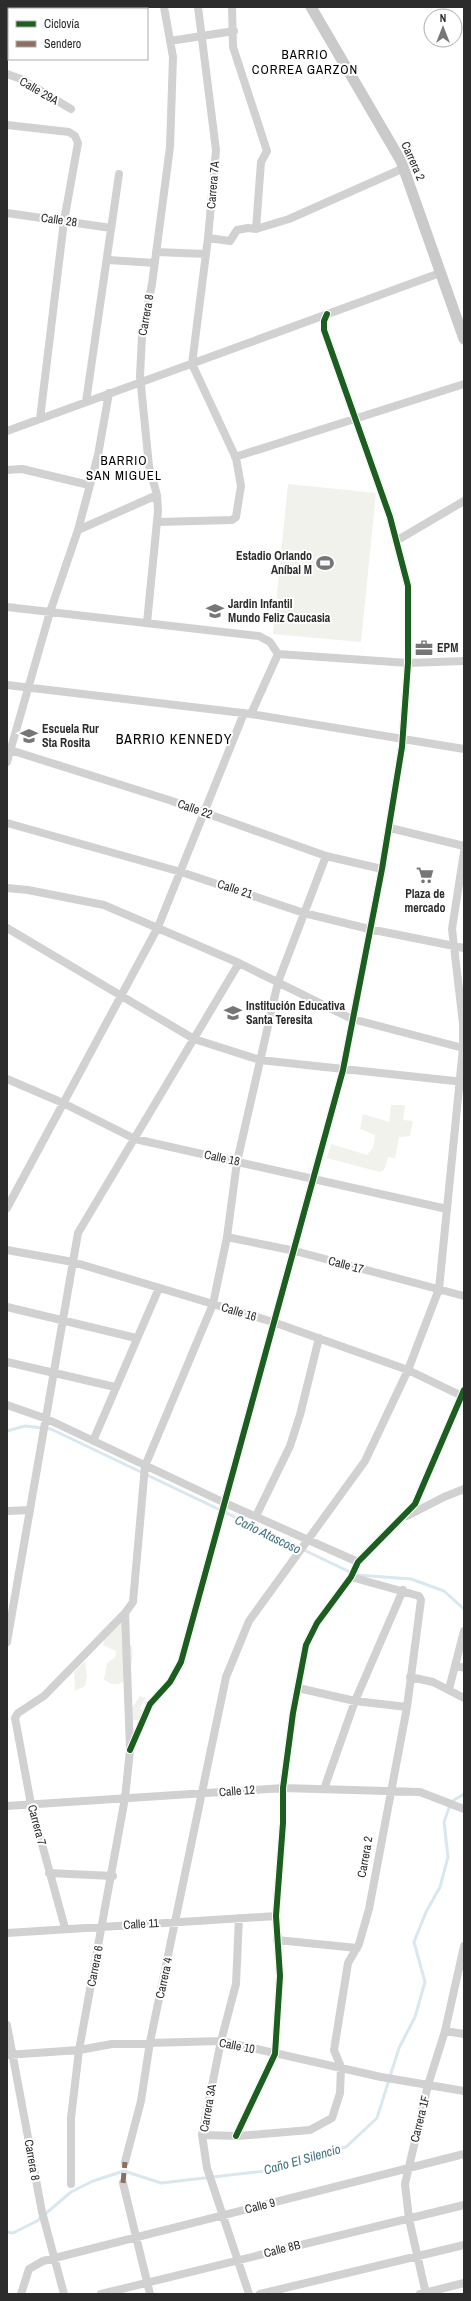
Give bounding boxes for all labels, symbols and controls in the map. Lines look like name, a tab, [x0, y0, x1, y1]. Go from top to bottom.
legend	[8, 8, 148, 60]
north arrow	[423, 8, 463, 48]
text: N	[440, 11, 446, 25]
text: Ciclovía	[44, 16, 80, 32]
text: Sendero	[44, 36, 81, 52]
district label: BARRIO CORREA GARZON	[252, 46, 358, 78]
street label: Calle 29A	[17, 73, 62, 109]
street label: Carrera 2	[397, 139, 429, 183]
street label: Carrera 7A	[203, 160, 223, 210]
street label: Calle 28	[40, 210, 78, 230]
street label: Carrera 8	[135, 293, 157, 337]
district label: BARRIO SAN MIGUEL	[86, 452, 162, 484]
place label: Estadio Orlando Aníbal M	[236, 548, 312, 578]
sports icon: Estadio Orlando Aníbal M	[315, 553, 335, 573]
place label: Jardin Infantil Mundo Feliz Caucasia	[228, 596, 331, 626]
school or university icon: Jardin Infantil Mundo Feliz Caucasia	[205, 601, 225, 621]
office icon: EPM	[414, 638, 434, 658]
place label: EPM	[437, 640, 458, 656]
place label: Escuela Rur Sta Rosita	[42, 721, 99, 751]
school or university icon: Escuela Rur Sta Rosita	[19, 726, 39, 746]
district label: BARRIO KENNEDY	[116, 730, 232, 748]
street label: Calle 22	[175, 796, 215, 822]
supermarket icon: Plaza de mercado	[415, 865, 435, 885]
street label: Calle 21	[215, 876, 255, 902]
place label: Plaza de mercado	[404, 886, 446, 916]
place label: Institución Educativa Santa Teresita	[246, 998, 346, 1028]
school or university icon: Institución Educativa Santa Teresita	[223, 1003, 243, 1023]
street label: Calle 18	[203, 1146, 241, 1170]
street label: Calle 17	[326, 1253, 366, 1278]
street label: Calle 16	[219, 1299, 259, 1325]
water label: Caño Atascoso	[232, 1511, 304, 1558]
street label: Calle 12	[218, 1782, 256, 1800]
street label: Carrera 7	[24, 1803, 50, 1848]
street label: Carrera 2	[354, 1835, 376, 1879]
street label: Calle 11	[123, 1915, 160, 1933]
street label: Carrera 6	[83, 1944, 107, 1988]
street label: Carrera 4	[152, 1955, 176, 2000]
street label: Calle 10	[218, 2035, 256, 2057]
street label: Carrera 3A	[196, 2082, 220, 2133]
street label: Carrera 1F	[406, 2094, 434, 2144]
street label: Carrera 8	[21, 2138, 43, 2182]
water label: Caño El Silencio	[262, 2140, 343, 2179]
street label: Calle 9	[243, 2195, 277, 2217]
street label: Calle 8B	[262, 2237, 302, 2261]

